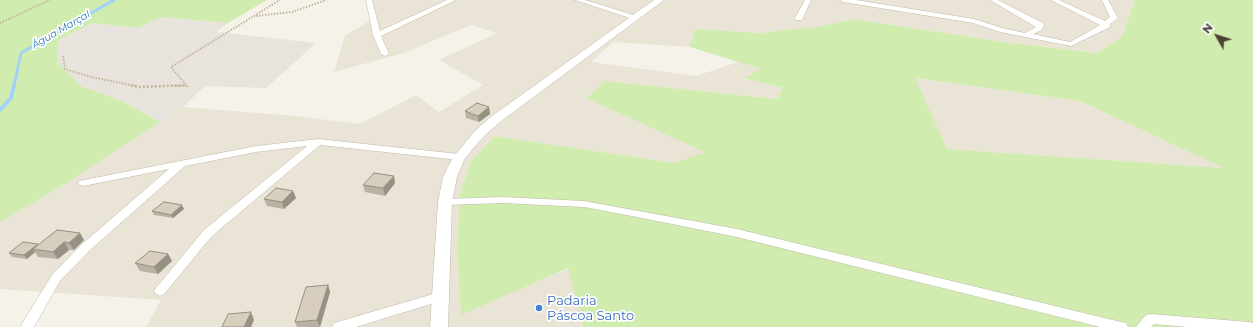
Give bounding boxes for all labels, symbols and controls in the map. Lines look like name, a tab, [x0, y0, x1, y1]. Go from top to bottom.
water label: Água Marçal	[30, 8, 92, 52]
north arrow	[1197, 16, 1237, 56]
text: N	[1199, 21, 1216, 36]
place label: Padaria Páscoa Santo	[547, 293, 634, 324]
marker: Padaria Páscoa Santo	[534, 303, 544, 313]

